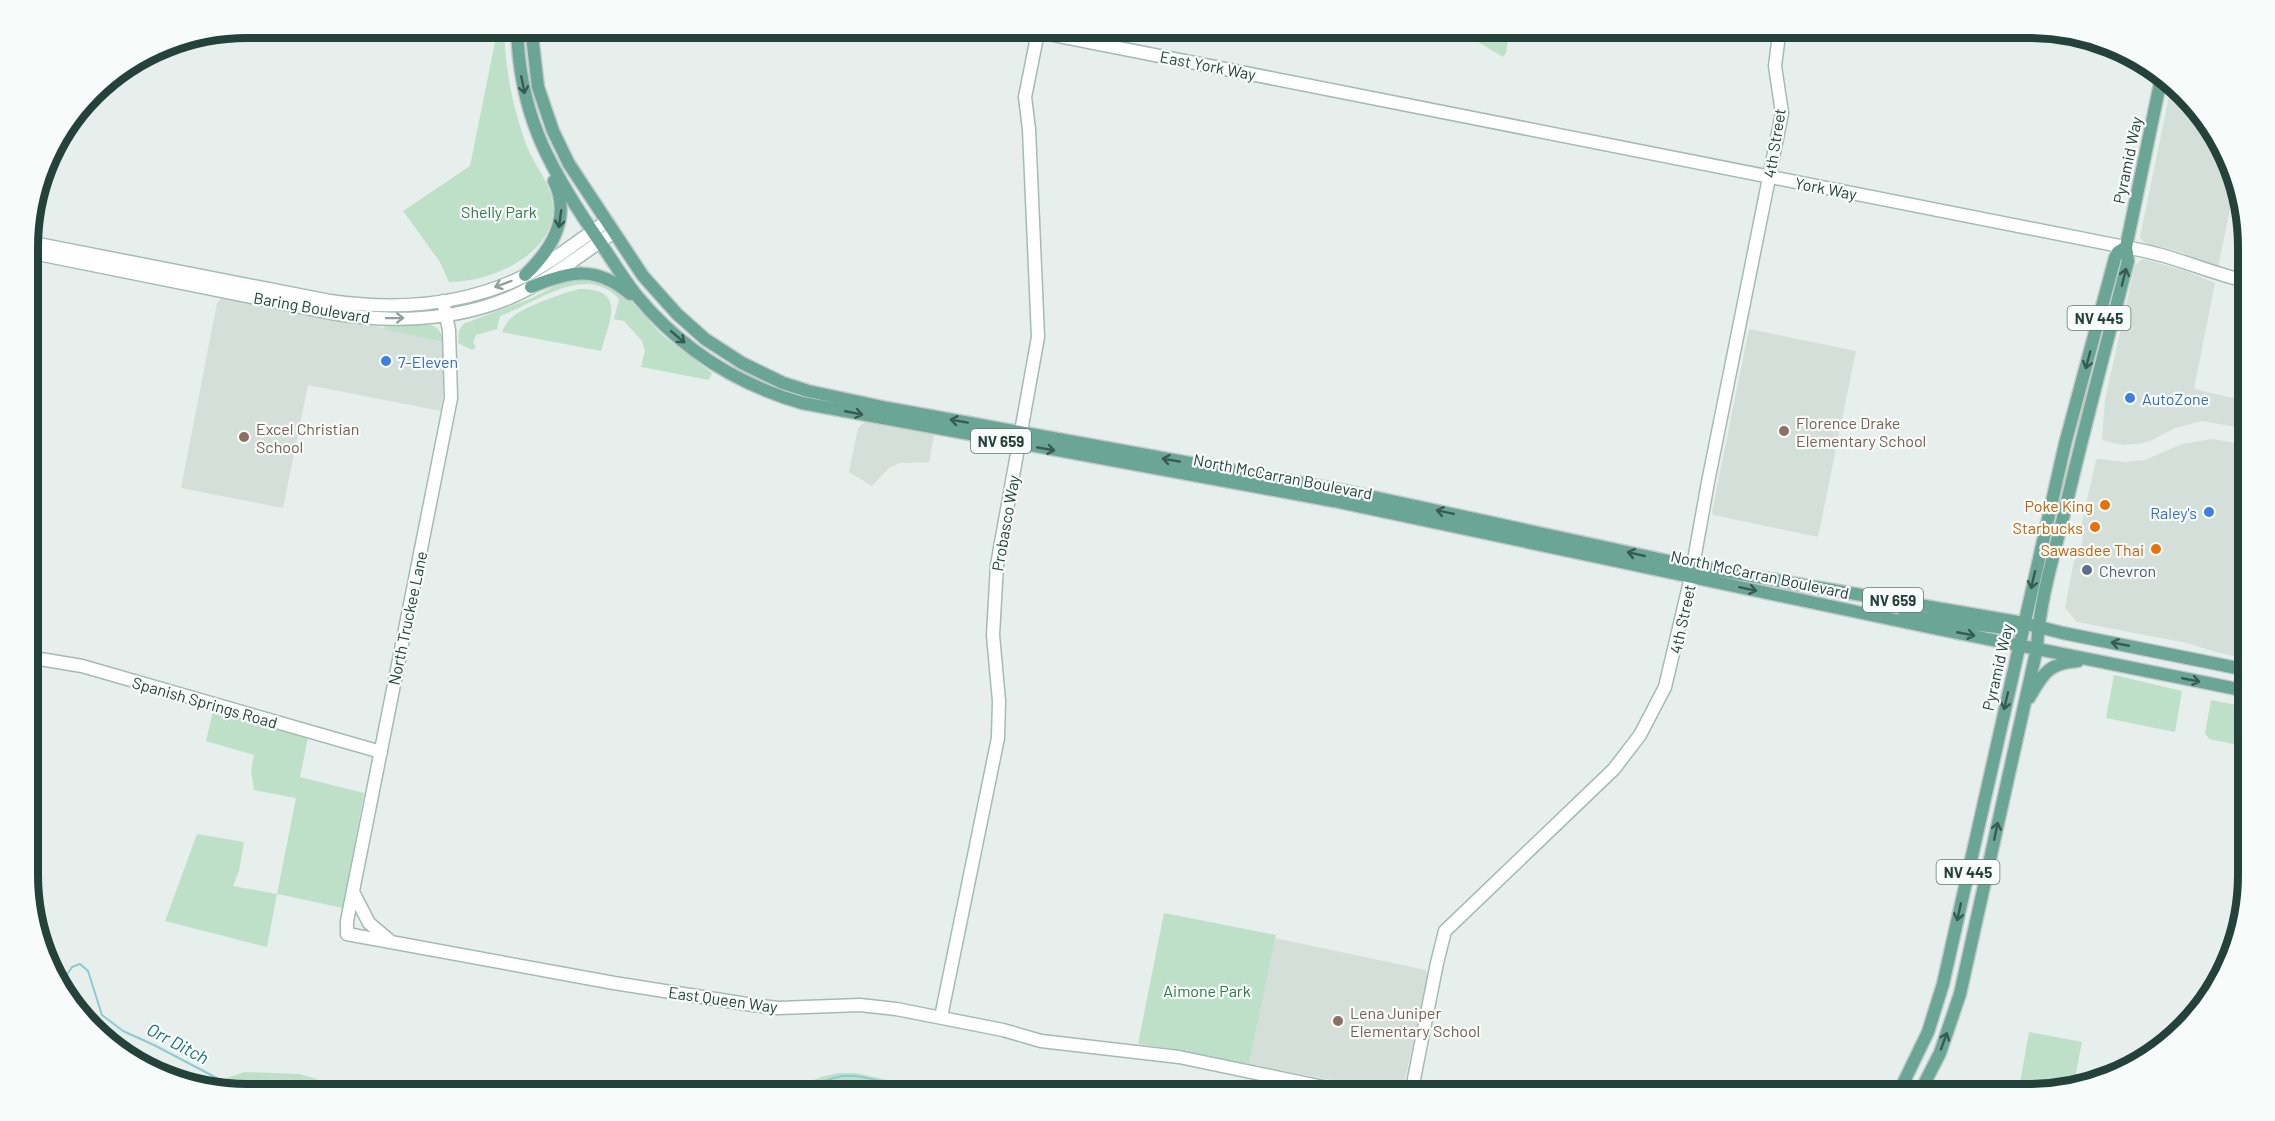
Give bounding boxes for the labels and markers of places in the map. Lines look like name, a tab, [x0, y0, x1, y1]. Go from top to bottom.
place label: 7-Eleven	[398, 352, 458, 371]
marker: 7-Eleven	[379, 354, 393, 368]
place label: AutoZone	[2142, 389, 2209, 408]
marker: AutoZone	[2123, 391, 2137, 405]
place label: Florence Drake Elementary School	[1796, 413, 1926, 450]
place label: Excel Christian School	[256, 419, 359, 456]
marker: Florence Drake Elementary School	[1777, 424, 1791, 438]
marker: Excel Christian School	[237, 430, 251, 444]
place label: Poke King	[2025, 496, 2093, 515]
marker: Poke King	[2098, 498, 2112, 512]
place label: Raley's	[2150, 503, 2197, 522]
marker: Raley's	[2202, 505, 2216, 519]
place label: Starbucks	[2013, 518, 2083, 537]
marker: Starbucks	[2088, 520, 2102, 534]
place label: Sawasdee Thai	[2040, 540, 2144, 559]
marker: Sawasdee Thai	[2149, 542, 2163, 556]
place label: Chevron	[2099, 561, 2156, 580]
marker: Chevron	[2080, 563, 2094, 577]
place label: Lena Juniper Elementary School	[1350, 1003, 1480, 1040]
marker: Lena Juniper Elementary School	[1331, 1014, 1345, 1028]

